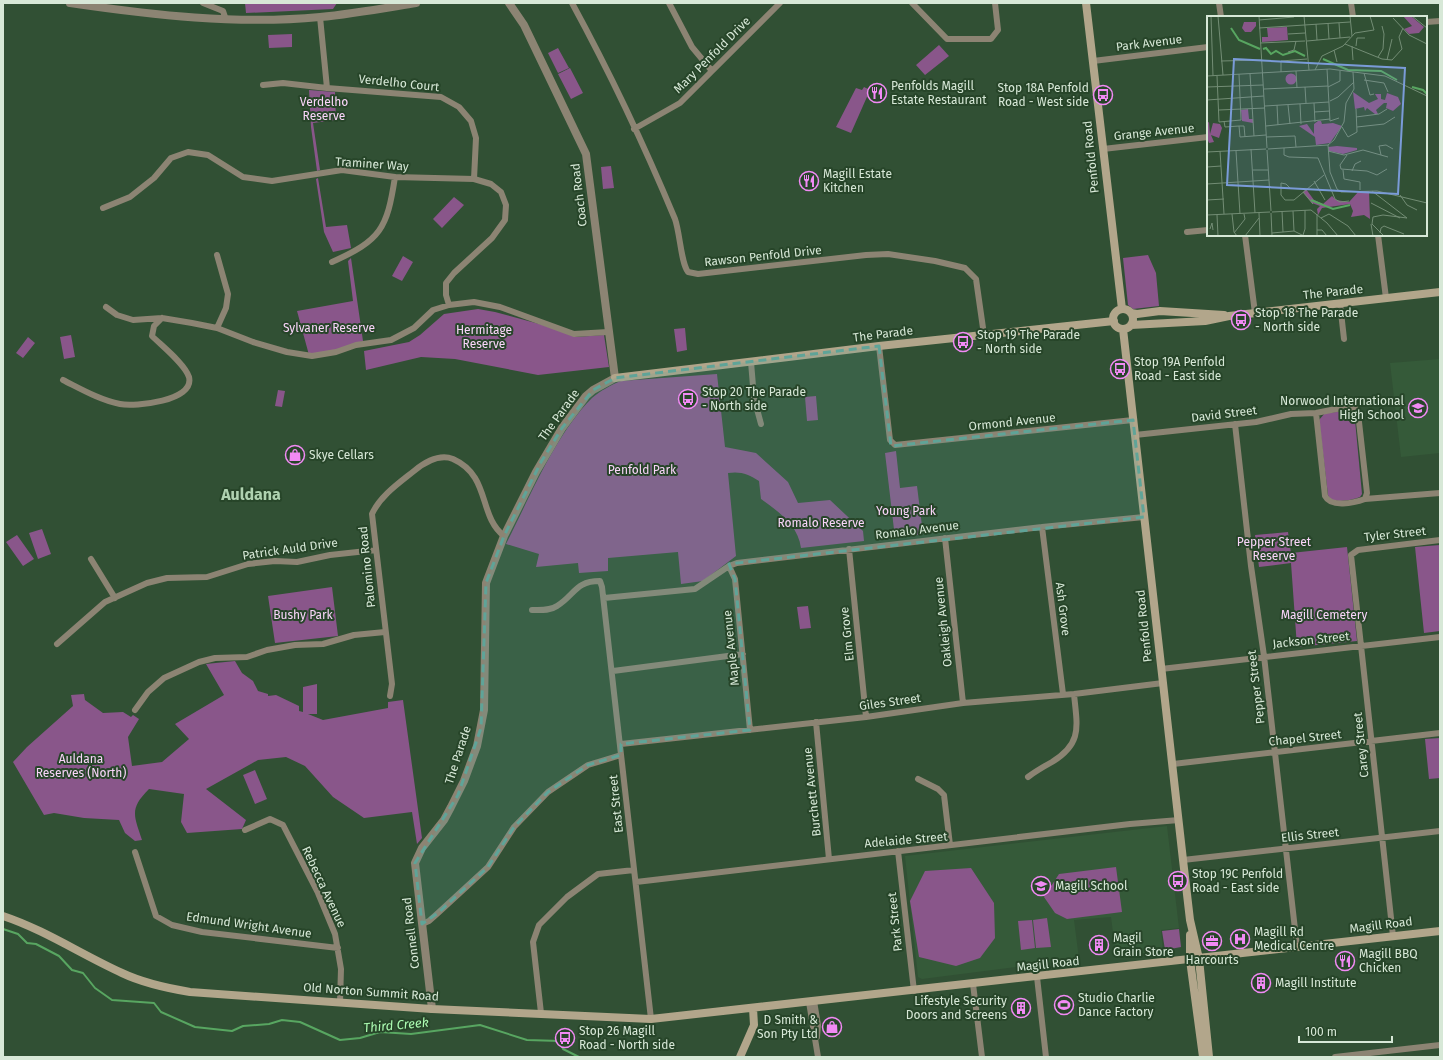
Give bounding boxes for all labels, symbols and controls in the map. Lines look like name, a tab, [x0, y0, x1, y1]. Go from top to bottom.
street label: Mary Penfold Drive	[671, 14, 753, 96]
inset map	[1207, 16, 1427, 236]
street label: Park Avenue	[1115, 32, 1183, 54]
street label: Verdelho Court	[358, 72, 441, 94]
place label: Penfolds Magill Estate Restaurant	[891, 79, 987, 107]
place label: Stop 18A Penfold Road - West side	[997, 81, 1089, 109]
restaurant icon: Penfolds Magill Estate Restaurant	[866, 82, 888, 104]
bus stop icon: Stop 18A Penfold Road - West side	[1092, 84, 1114, 106]
park label: Verdelho Reserve	[300, 95, 348, 123]
street label: Penfold Road	[1080, 120, 1102, 194]
street label: Grange Avenue	[1113, 121, 1195, 143]
street label: Traminer Way	[335, 154, 409, 174]
street label: Coach Road	[568, 163, 590, 227]
place label: Magill Estate Kitchen	[823, 167, 892, 195]
restaurant icon: Magill Estate Kitchen	[798, 170, 820, 192]
street label: Rawson Penfold Drive	[704, 243, 822, 269]
street label: The Parade	[1302, 282, 1364, 302]
place label: Stop 18 The Parade - North side	[1255, 306, 1358, 334]
bus stop icon: Stop 18 The Parade - North side	[1230, 309, 1252, 331]
park label: Sylvaner Reserve	[283, 321, 375, 335]
park label: Hermitage Reserve	[456, 323, 512, 351]
street label: The Parade	[852, 323, 914, 345]
place label: Stop 19 The Parade - North side	[977, 328, 1080, 356]
bus stop icon: Stop 19 The Parade - North side	[952, 331, 974, 353]
place label: Stop 19A Penfold Road - East side	[1134, 355, 1225, 383]
bus stop icon: Stop 19A Penfold Road - East side	[1109, 358, 1131, 380]
place label: Stop 20 The Parade - North side	[702, 385, 806, 413]
street label: The Parade	[536, 387, 582, 443]
bus stop icon: Stop 20 The Parade - North side	[677, 388, 699, 410]
place label: Norwood International High School	[1280, 394, 1404, 422]
school or university icon: Norwood International High School	[1407, 397, 1429, 419]
street label: David Street	[1190, 403, 1258, 425]
street label: Ormond Avenue	[968, 410, 1056, 434]
shop icon: Skye Cellars	[284, 444, 306, 466]
place label: Skye Cellars	[309, 448, 374, 462]
park label: Penfold Park	[608, 463, 677, 477]
district label: Auldana	[220, 485, 281, 504]
park label: Young Park	[876, 504, 937, 518]
park label: Romalo Reserve	[777, 516, 865, 530]
street label: Romalo Avenue	[874, 518, 960, 542]
street label: Tyler Street	[1363, 524, 1427, 544]
street label: Palomino Road	[356, 526, 378, 608]
street label: Patrick Auld Drive	[241, 535, 339, 563]
park label: Pepper Street Reserve	[1237, 535, 1312, 563]
street label: Oakleigh Avenue	[931, 576, 955, 668]
street label: Ash Grove	[1053, 581, 1073, 637]
street label: Penfold Road	[1133, 589, 1155, 663]
street label: Elm Grove	[837, 606, 857, 662]
park label: Bushy Park	[273, 608, 334, 622]
park label: Magill Cemetery	[1281, 608, 1367, 622]
street label: Maple Avenue	[720, 609, 742, 687]
street label: Jackson Street	[1272, 629, 1351, 651]
street label: Pepper Street	[1244, 649, 1267, 725]
street label: Giles Street	[858, 691, 922, 713]
street label: Carey Street	[1351, 711, 1371, 778]
street label: The Parade	[442, 724, 474, 786]
street label: Chapel Street	[1268, 727, 1343, 749]
street label: Burchett Avenue	[800, 747, 824, 837]
park label: Auldana Reserves (North)	[36, 752, 126, 780]
street label: East Street	[606, 774, 626, 834]
street label: Ellis Street	[1280, 825, 1340, 845]
street label: Adelaide Street	[864, 829, 949, 851]
street label: Rebecca Avenue	[299, 844, 349, 930]
place label: Stop 19C Penfold Road - East side	[1192, 867, 1283, 895]
bus stop icon: Stop 19C Penfold Road - East side	[1167, 870, 1189, 892]
school or university icon: Magill School	[1030, 875, 1052, 897]
place label: Magill School	[1055, 879, 1128, 893]
street label: Park Street	[885, 891, 905, 952]
street label: Connell Road	[400, 896, 422, 970]
street label: Edmund Wright Avenue	[185, 909, 313, 941]
street label: Magill Road	[1349, 914, 1413, 936]
place label: Magill Rd Medical Centre	[1254, 925, 1334, 953]
hospital icon: Magill Rd Medical Centre	[1229, 928, 1251, 950]
office icon: Harcourts	[1201, 930, 1223, 952]
place label: Magil Grain Store	[1113, 931, 1173, 959]
building icon: Magil Grain Store	[1088, 934, 1110, 956]
place label: Magill BBQ Chicken	[1359, 947, 1417, 975]
restaurant icon: Magill BBQ Chicken	[1334, 950, 1356, 972]
place label: Harcourts	[1185, 953, 1239, 967]
street label: Magill Road	[1016, 954, 1080, 974]
building icon: Magill Institute	[1250, 972, 1272, 994]
place label: Magill Institute	[1275, 976, 1356, 990]
street label: Old Norton Summit Road	[303, 980, 439, 1004]
place label: Studio Charlie Dance Factory	[1078, 991, 1155, 1019]
place label: Lifestyle Security Doors and Screens	[906, 994, 1007, 1022]
sports icon: Studio Charlie Dance Factory	[1053, 994, 1075, 1016]
building icon: Lifestyle Security Doors and Screens	[1010, 997, 1032, 1019]
place label: D Smith & Son Pty Ltd	[757, 1013, 818, 1041]
water label: Third Creek	[363, 1015, 429, 1035]
shop icon: D Smith & Son Pty Ltd	[821, 1016, 843, 1038]
scale bar	[1299, 1018, 1392, 1044]
place label: Stop 26 Magill Road - North side	[579, 1024, 675, 1052]
text: 100 m	[1305, 1025, 1337, 1039]
bus stop icon: Stop 26 Magill Road - North side	[554, 1027, 576, 1049]

